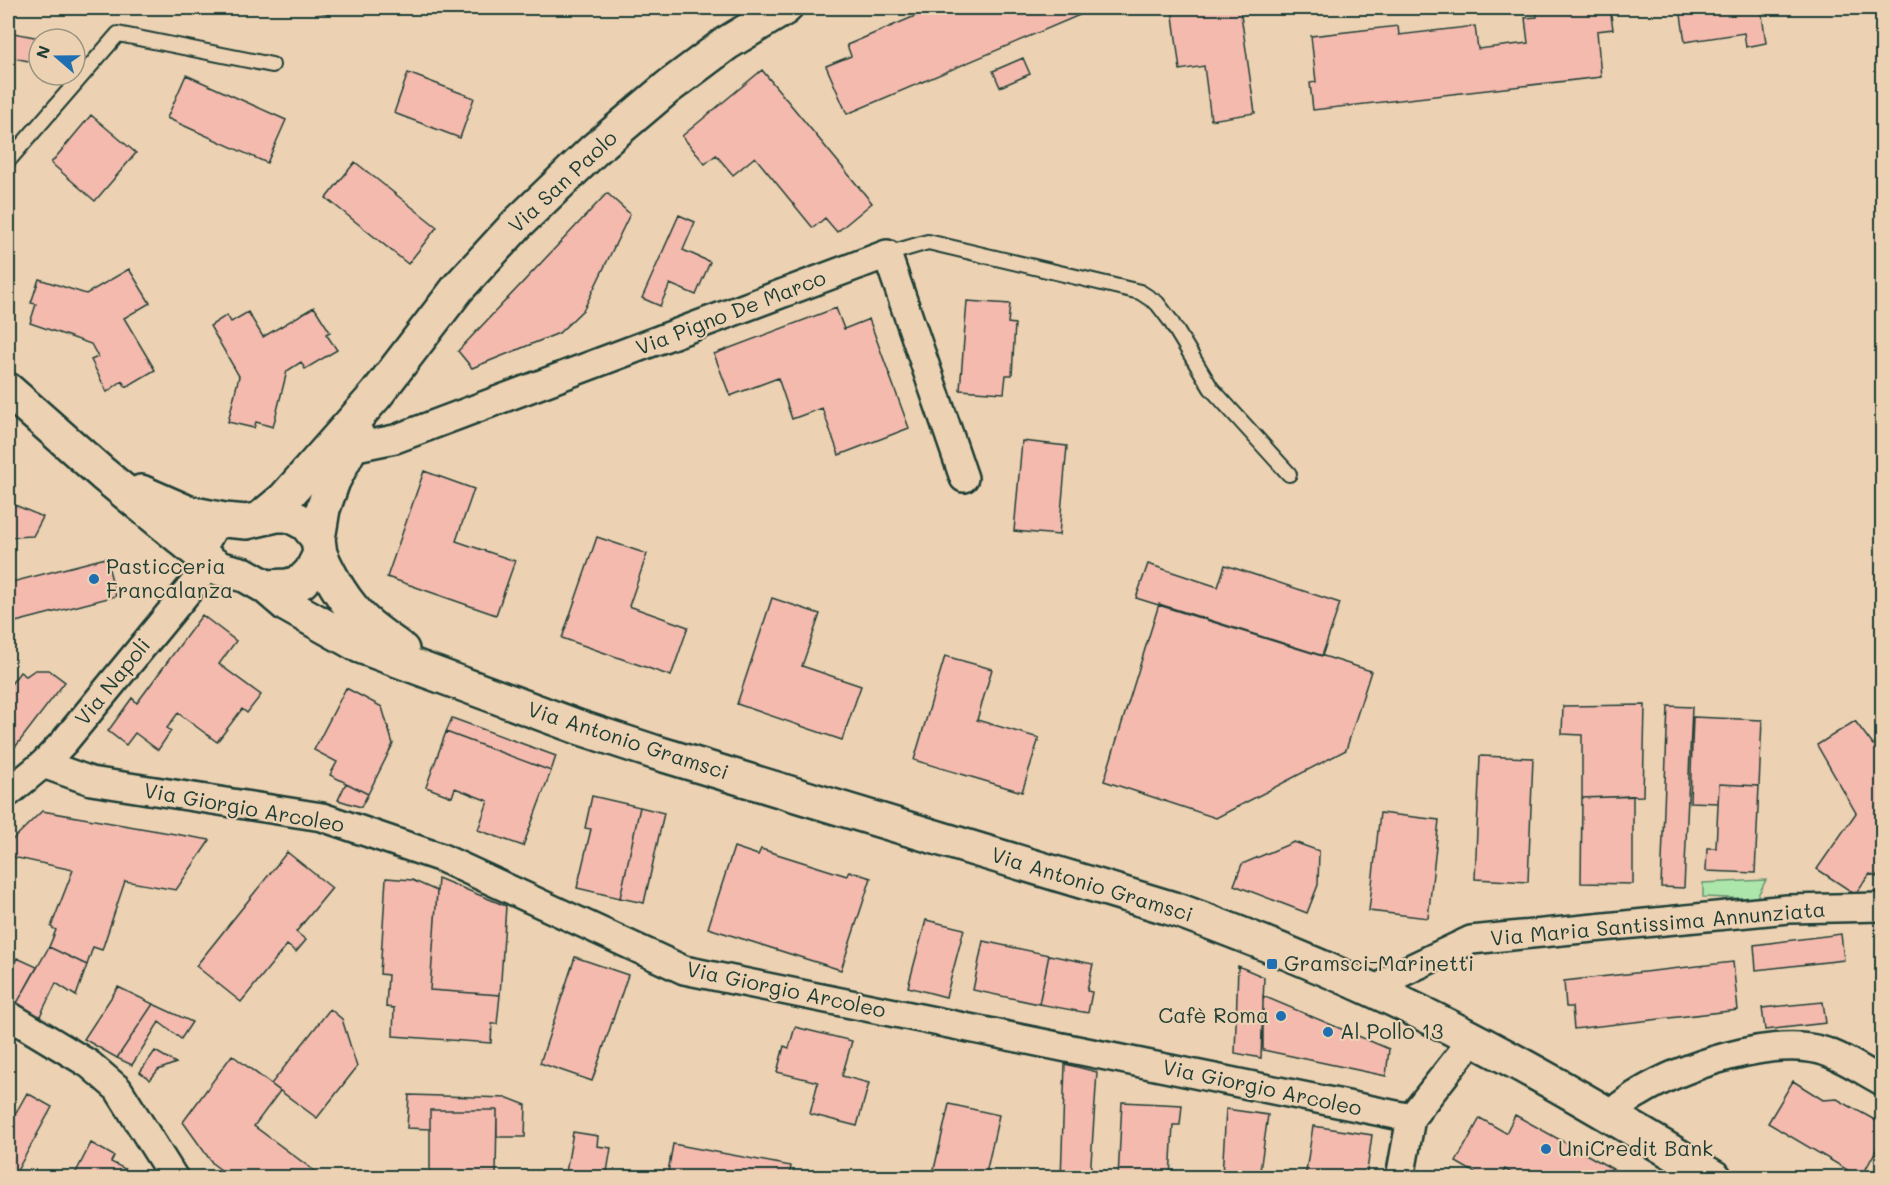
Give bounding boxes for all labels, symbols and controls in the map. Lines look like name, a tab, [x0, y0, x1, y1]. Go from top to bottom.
north arrow	[27, 27, 87, 87]
text: N	[30, 42, 54, 61]
street label: Via San Paolo	[502, 124, 622, 238]
street label: Via Pigno De Marco	[632, 263, 829, 360]
place label: Pasticceria Francalanza	[106, 552, 233, 603]
marker: Pasticceria Francalanza	[87, 572, 101, 586]
street label: Via Napoli	[68, 632, 155, 731]
street label: Via Antonio Gramsci	[525, 694, 732, 785]
street label: Via Giorgio Arcoleo	[142, 776, 347, 837]
street label: Via Antonio Gramsci	[988, 840, 1197, 927]
street label: Via Maria Santissima Annunziata	[1489, 894, 1827, 951]
place label: Gramsci-Marinetti	[1284, 949, 1474, 976]
street label: Via Giorgio Arcoleo	[684, 954, 888, 1023]
marker: Gramsci-Marinetti	[1265, 957, 1279, 971]
place label: Cafè Roma	[1158, 1001, 1269, 1028]
marker: Cafè Roma	[1274, 1009, 1288, 1023]
place label: Al Pollo 13	[1340, 1017, 1443, 1044]
marker: Al Pollo 13	[1321, 1025, 1335, 1039]
street label: Via Giorgio Arcoleo	[1160, 1052, 1364, 1121]
place label: UniCredit Bank	[1558, 1134, 1713, 1161]
marker: UniCredit Bank	[1539, 1142, 1553, 1156]

